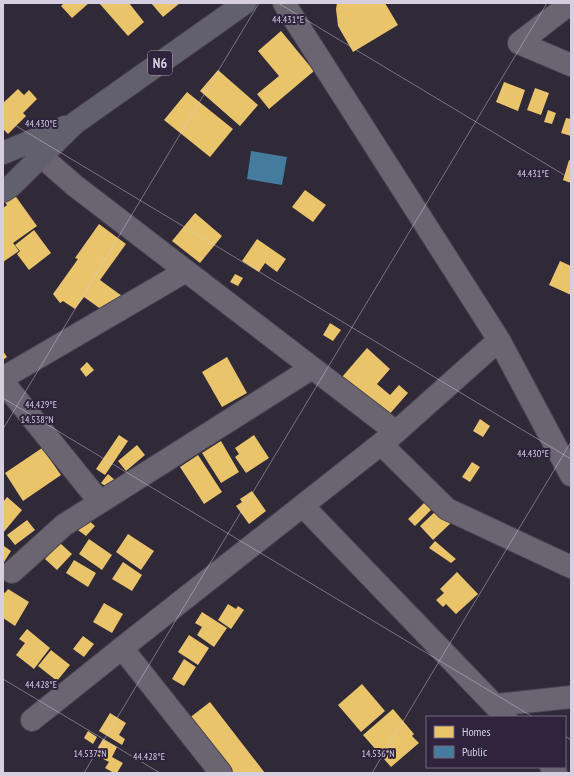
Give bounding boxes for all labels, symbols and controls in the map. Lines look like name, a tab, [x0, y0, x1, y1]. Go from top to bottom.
text: 44.431°E	[272, 13, 304, 26]
road number: N6	[148, 51, 172, 75]
text: 44.430°E	[25, 117, 57, 130]
text: 44.431°E	[517, 167, 549, 180]
text: 44.429°E	[25, 398, 57, 411]
text: 14.538°N	[20, 413, 54, 426]
text: 44.430°E	[517, 447, 549, 460]
text: 44.428°E	[25, 678, 57, 691]
legend	[426, 716, 566, 768]
text: Homes	[462, 724, 490, 739]
text: Public	[462, 744, 488, 759]
text: 14.537°N	[73, 747, 107, 760]
text: 14.536°N	[361, 747, 395, 760]
text: 44.428°E	[133, 750, 165, 763]

